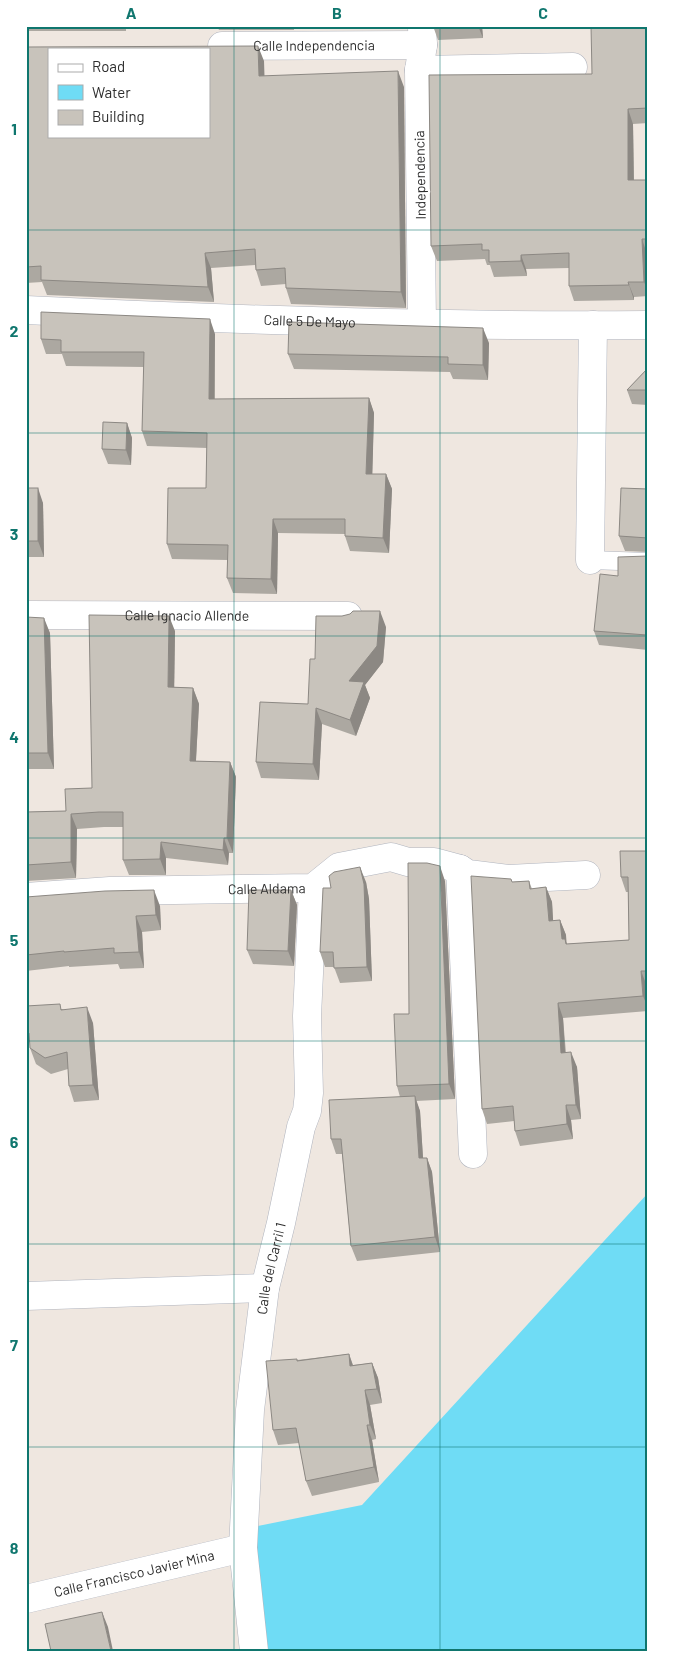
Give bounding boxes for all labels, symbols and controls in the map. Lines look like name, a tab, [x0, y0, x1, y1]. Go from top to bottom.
text: A	[126, 3, 137, 22]
text: B	[332, 3, 342, 22]
text: C	[538, 3, 548, 22]
street label: Calle Independencia	[253, 36, 375, 54]
legend	[48, 48, 210, 138]
text: Road	[92, 57, 125, 75]
text: Water	[92, 83, 131, 101]
text: Building	[92, 107, 145, 125]
text: 1	[11, 119, 17, 138]
street label: Independencia	[410, 130, 429, 220]
street label: Calle 5 De Mayo	[263, 311, 356, 330]
text: 2	[10, 321, 19, 340]
text: 3	[10, 524, 18, 543]
street label: Calle Ignacio Allende	[125, 606, 249, 624]
text: 4	[9, 727, 19, 746]
street label: Calle Aldama	[228, 879, 306, 897]
text: 5	[10, 930, 19, 949]
text: 6	[10, 1132, 19, 1151]
street label: Calle del Carril 1	[253, 1221, 289, 1315]
text: 7	[10, 1335, 18, 1354]
text: 8	[10, 1538, 19, 1557]
street label: Calle Francisco Javier Mina	[52, 1546, 216, 1600]

